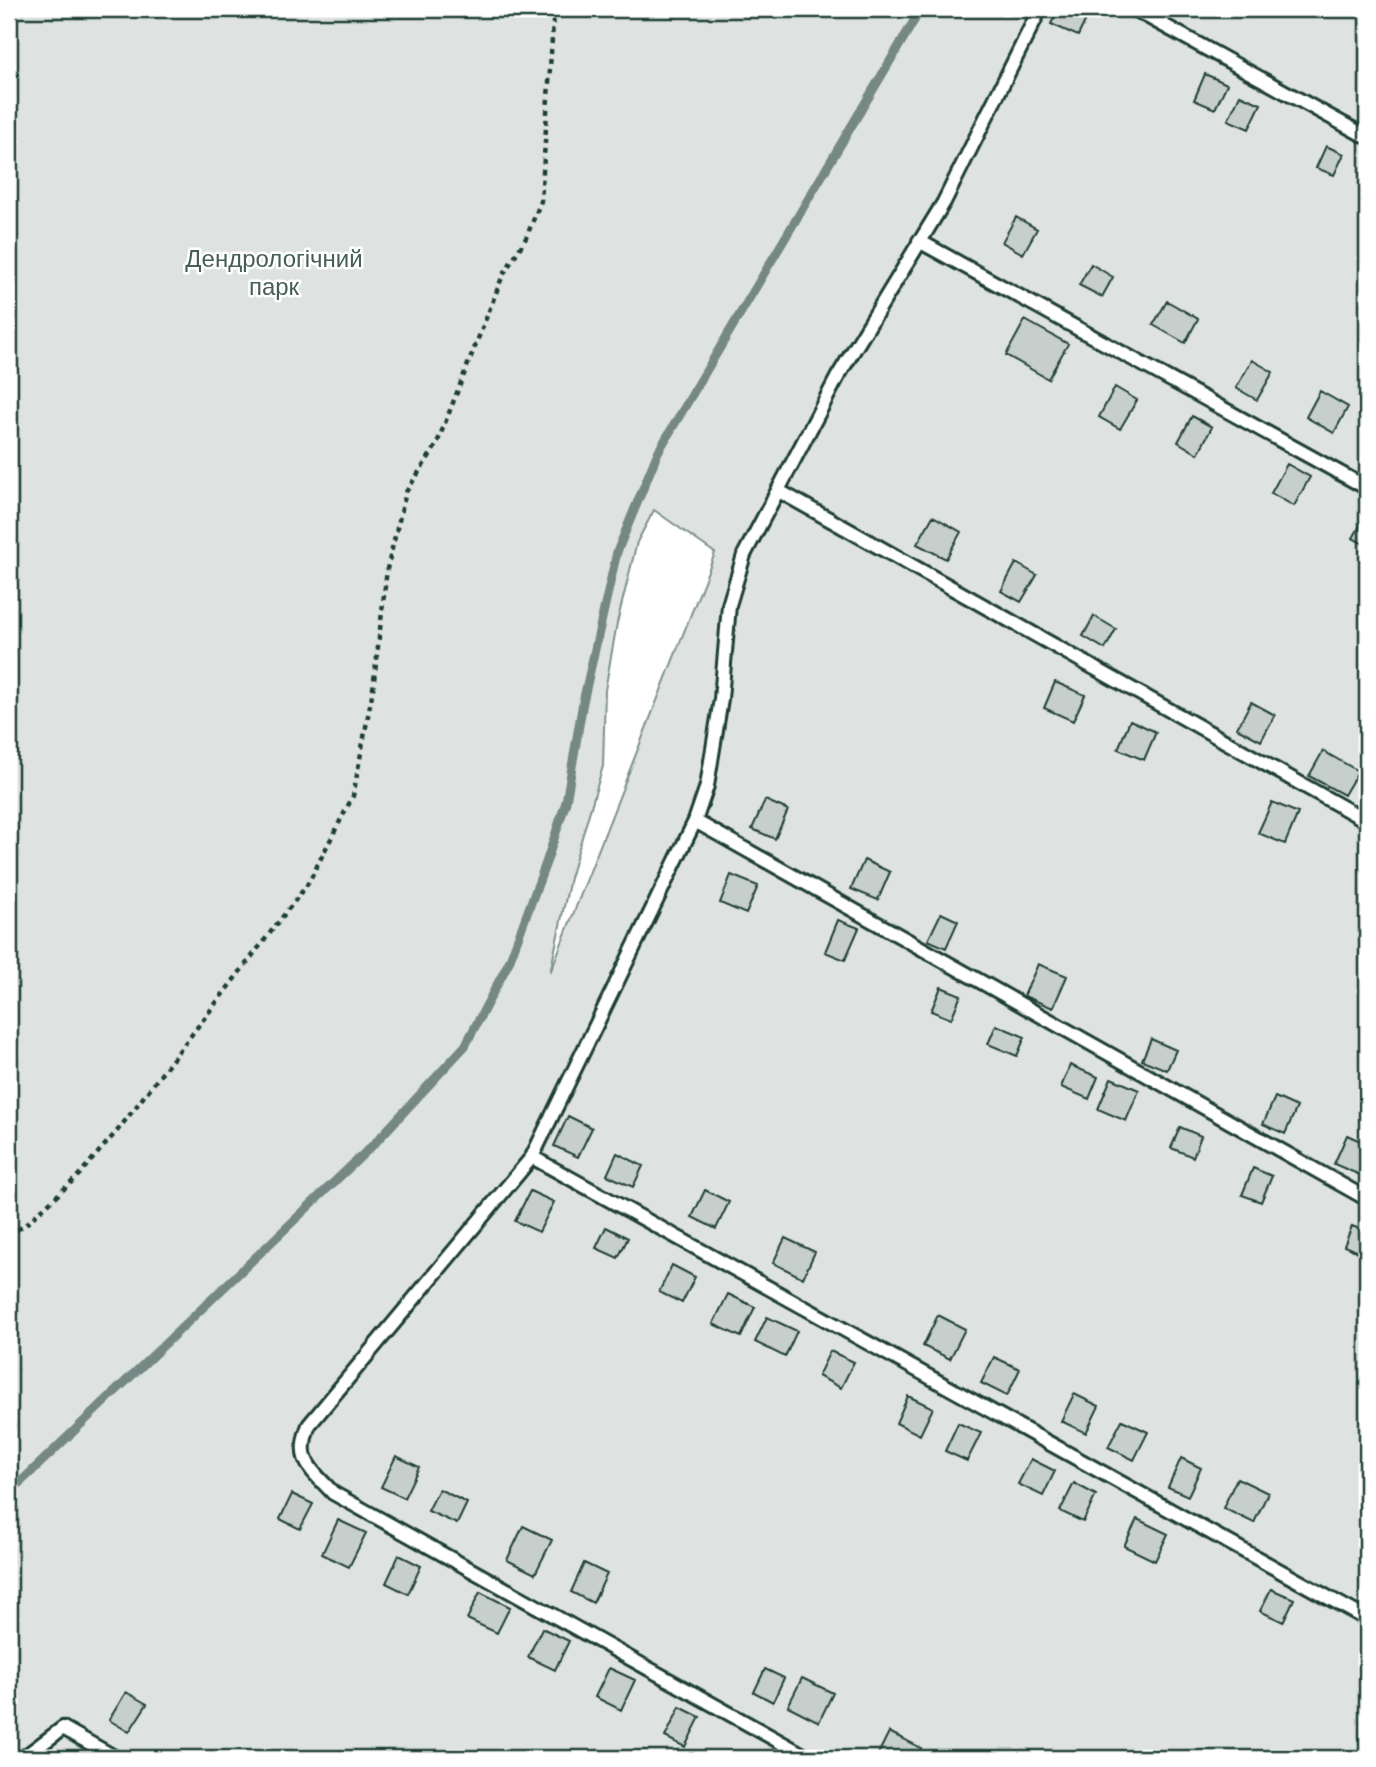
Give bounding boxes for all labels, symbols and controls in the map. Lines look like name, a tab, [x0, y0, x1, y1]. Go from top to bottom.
park label: Дендрологічний парк	[185, 244, 363, 307]

